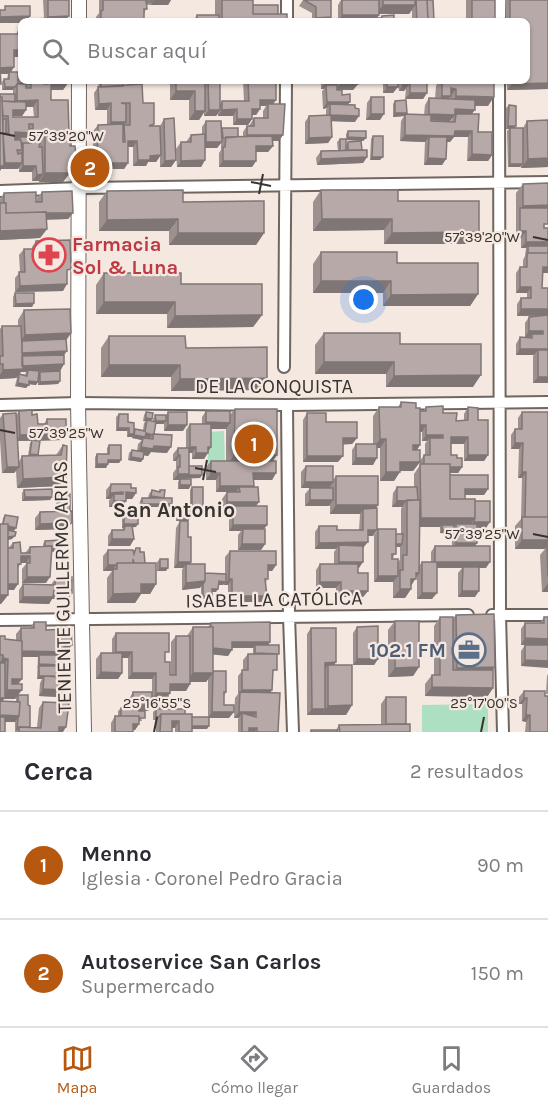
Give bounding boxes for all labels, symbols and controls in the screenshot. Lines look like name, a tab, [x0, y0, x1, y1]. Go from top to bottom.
search box	[18, 18, 530, 84]
icon: search	[39, 35, 72, 68]
text: Buscar aquí	[87, 38, 207, 64]
text: 57°39'20"W	[28, 127, 104, 145]
pin: 2	[70, 146, 110, 190]
text: 57°39'20"W	[444, 228, 520, 246]
place label: Farmacia Sol & Luna	[72, 233, 178, 279]
pharmacy icon: Farmacia Sol & Luna	[31, 237, 67, 273]
your location	[349, 285, 378, 314]
street label: DE LA CONQUISTA	[195, 375, 353, 398]
pin: 1	[234, 422, 274, 466]
text: 57°39'25"W	[28, 424, 104, 442]
street label: TENIENTE GUILLERMO ARIAS	[49, 460, 76, 714]
district label: San Antonio	[113, 498, 235, 522]
text: 57°39'25"W	[444, 525, 520, 543]
street label: ISABEL LA CATÓLICA	[185, 585, 363, 613]
office icon: 102.1 FM	[451, 632, 487, 668]
place label: 102.1 FM	[369, 639, 446, 662]
text: 25°16'55"S	[123, 694, 191, 712]
text: 25°17'00"S	[450, 694, 518, 712]
text: Cerca	[24, 756, 93, 787]
text: 2 resultados	[410, 760, 524, 783]
text: Menno	[81, 841, 152, 867]
text: 1	[40, 854, 47, 877]
text: 90 m	[477, 854, 524, 877]
text: Iglesia · Coronel Pedro Gracia	[81, 867, 343, 890]
text: Autoservice San Carlos	[81, 949, 321, 975]
text: 2	[37, 962, 50, 985]
text: 150 m	[471, 962, 524, 985]
text: Supermercado	[81, 975, 215, 998]
tab: Mapa	[57, 1042, 97, 1097]
tab: Cómo llegar	[211, 1042, 298, 1097]
tab: Guardados	[412, 1042, 491, 1097]

